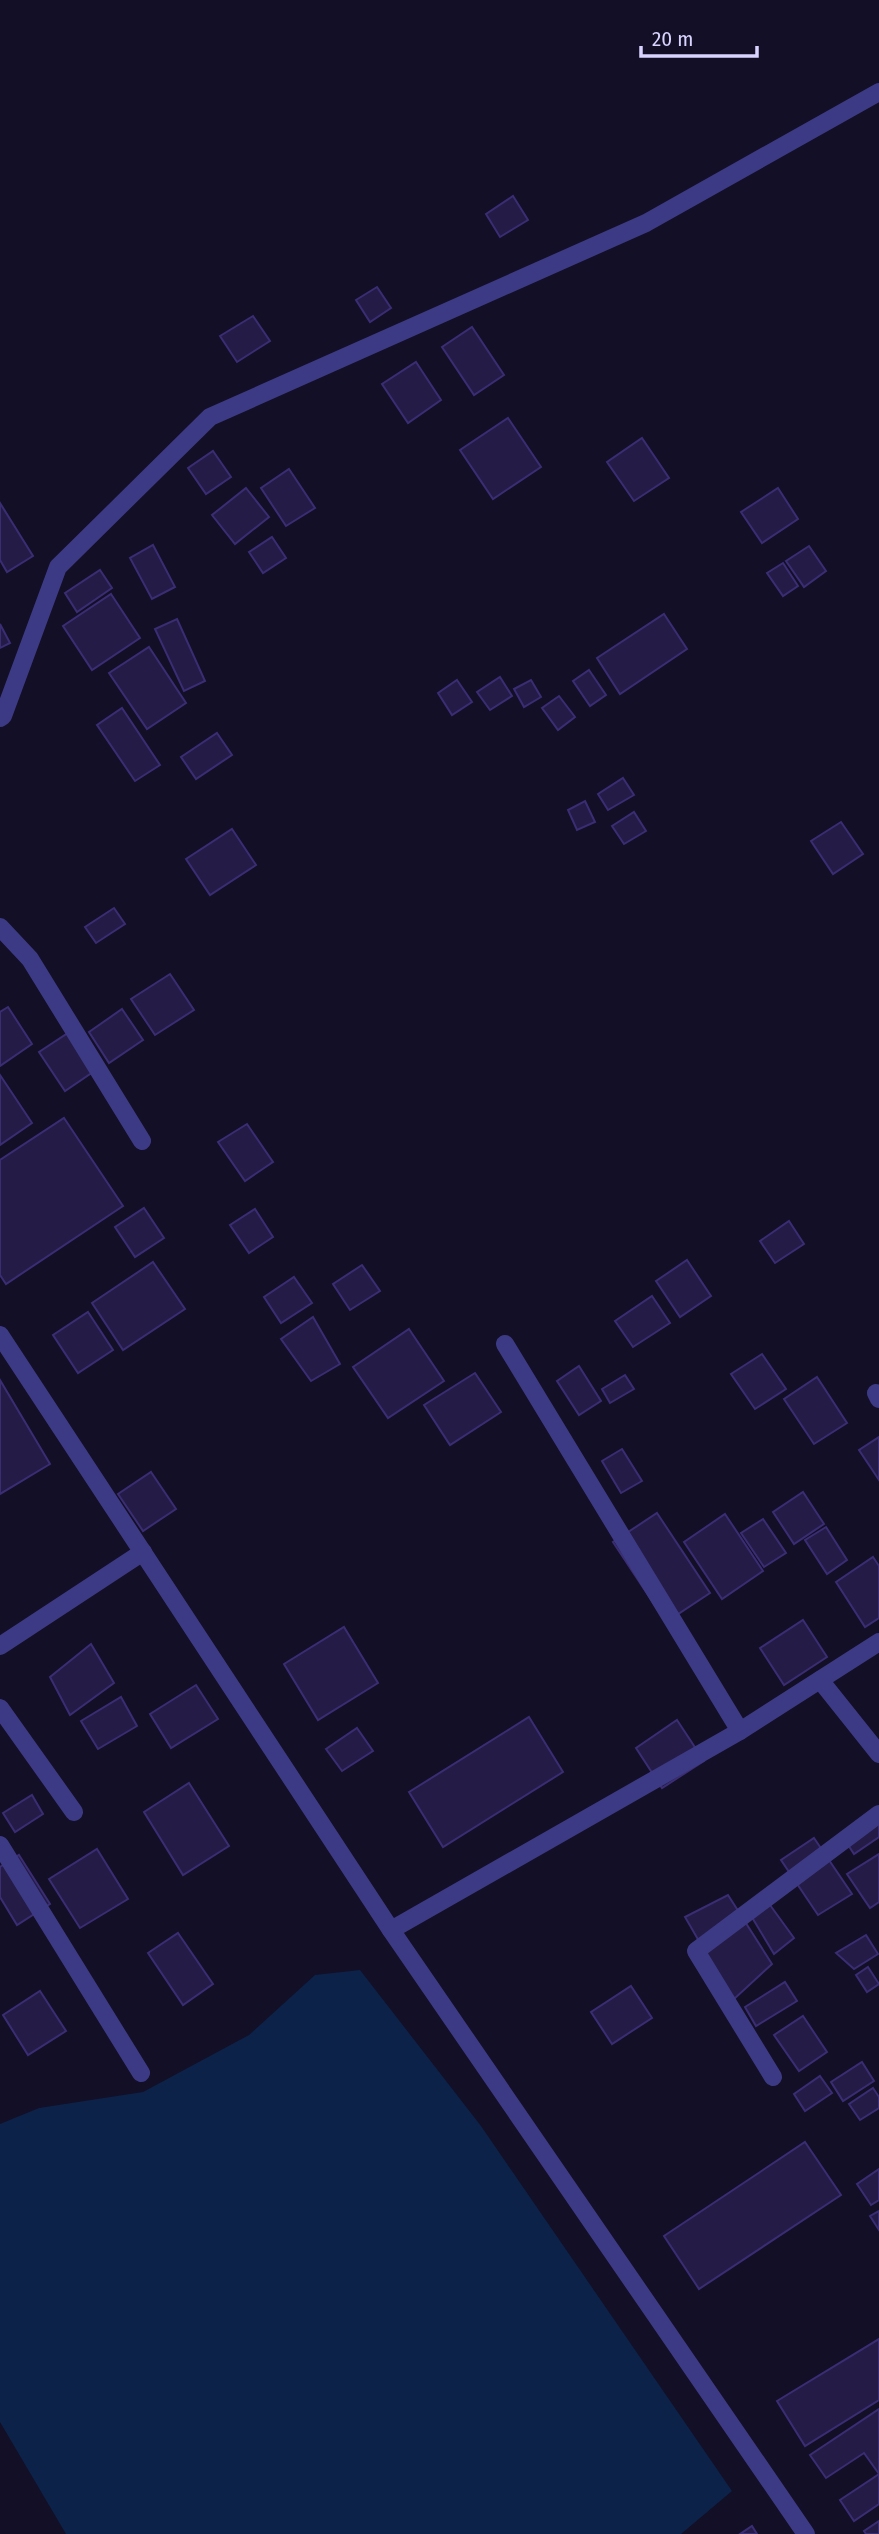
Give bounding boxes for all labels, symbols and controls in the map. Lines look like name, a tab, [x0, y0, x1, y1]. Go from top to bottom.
scale bar	[641, 14, 756, 58]
text: 20 m	[652, 26, 693, 52]

